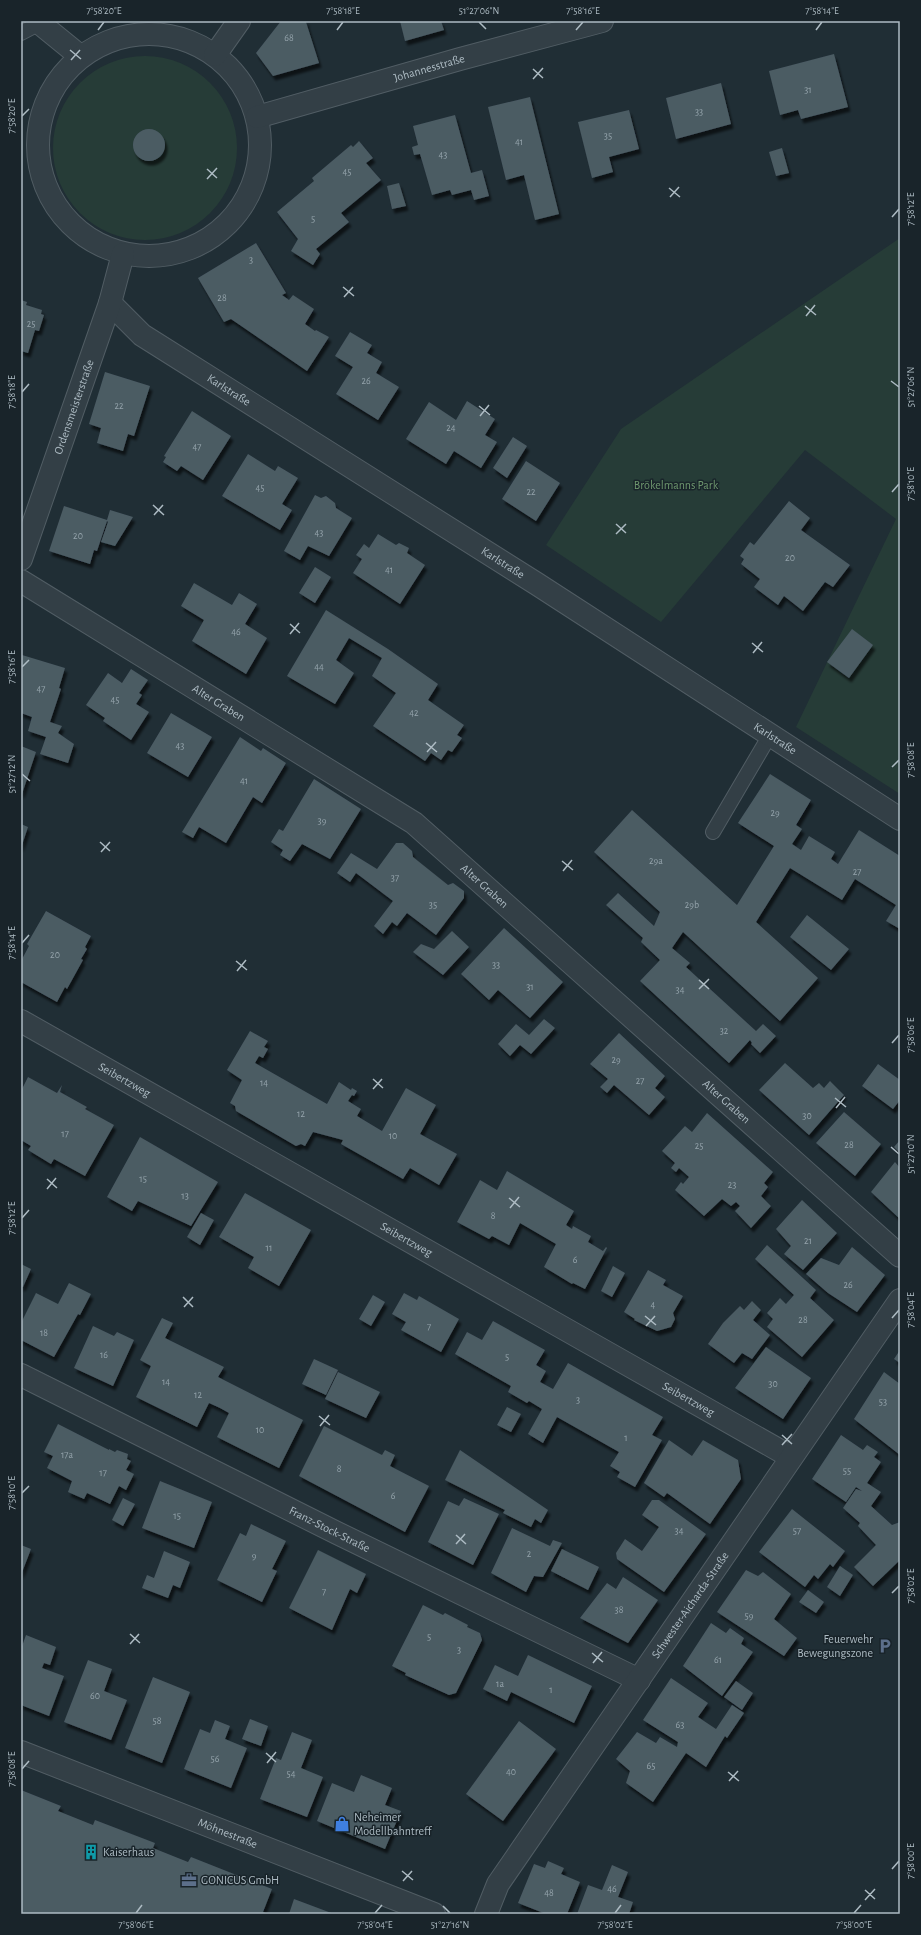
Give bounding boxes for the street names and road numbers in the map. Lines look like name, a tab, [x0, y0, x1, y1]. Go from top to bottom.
street label: Johannesstraße	[392, 52, 466, 84]
street label: Ordensmeisterstraße	[52, 358, 96, 456]
street label: Karlstraße	[205, 372, 253, 408]
street label: Karlstraße	[479, 545, 527, 581]
street label: Alter Graben	[190, 682, 247, 723]
street label: Karlstraße	[752, 720, 799, 756]
street label: Alter Graben	[458, 862, 511, 910]
street label: Seibertzweg	[97, 1060, 153, 1099]
street label: Alter Graben	[700, 1077, 753, 1126]
street label: Seibertzweg	[379, 1220, 435, 1259]
street label: Seibertzweg	[660, 1380, 717, 1418]
street label: Franz-Stock-Straße	[287, 1504, 372, 1554]
street label: Schwester-Aicharda-Straße	[649, 1550, 731, 1660]
street label: Möhnestraße	[196, 1816, 259, 1850]

